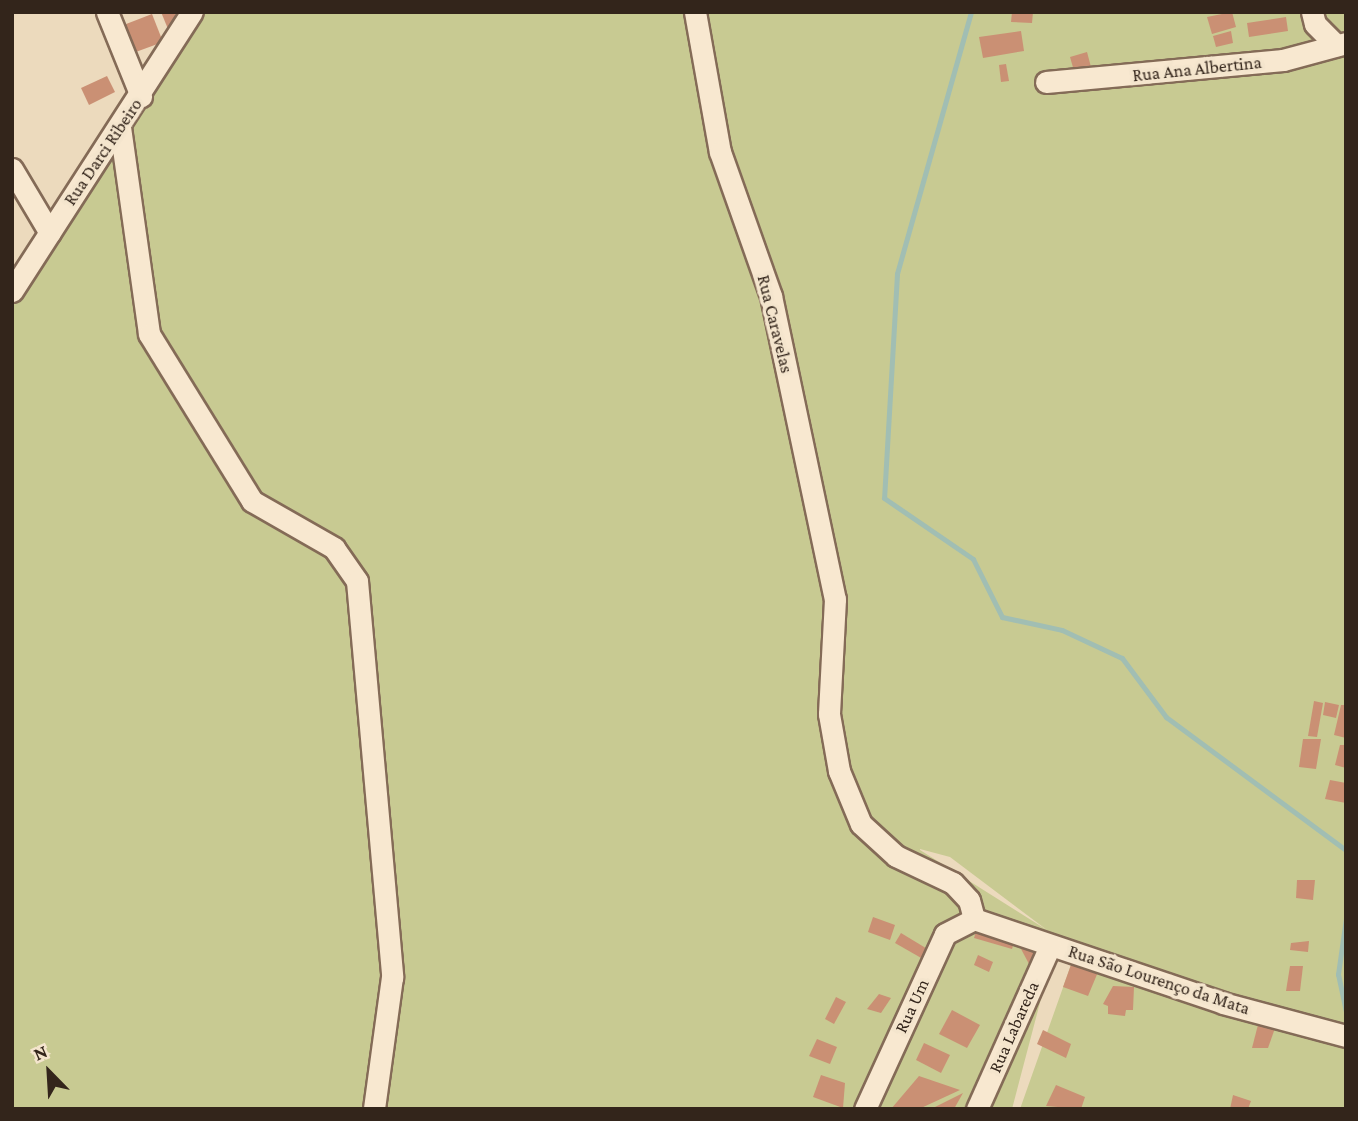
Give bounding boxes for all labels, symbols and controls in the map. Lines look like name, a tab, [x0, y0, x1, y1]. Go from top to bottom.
street label: Rua Ana Albertina	[1131, 51, 1263, 87]
street label: Rua Darci Ribeiro	[59, 94, 147, 210]
street label: Rua Caravelas	[752, 273, 798, 375]
street label: Rua São Lourenço da Mata	[1066, 940, 1252, 1020]
street label: Rua Um	[890, 976, 934, 1036]
street label: Rua Labareda	[984, 978, 1044, 1076]
north arrow	[14, 1037, 84, 1107]
text: N	[30, 1040, 50, 1065]

